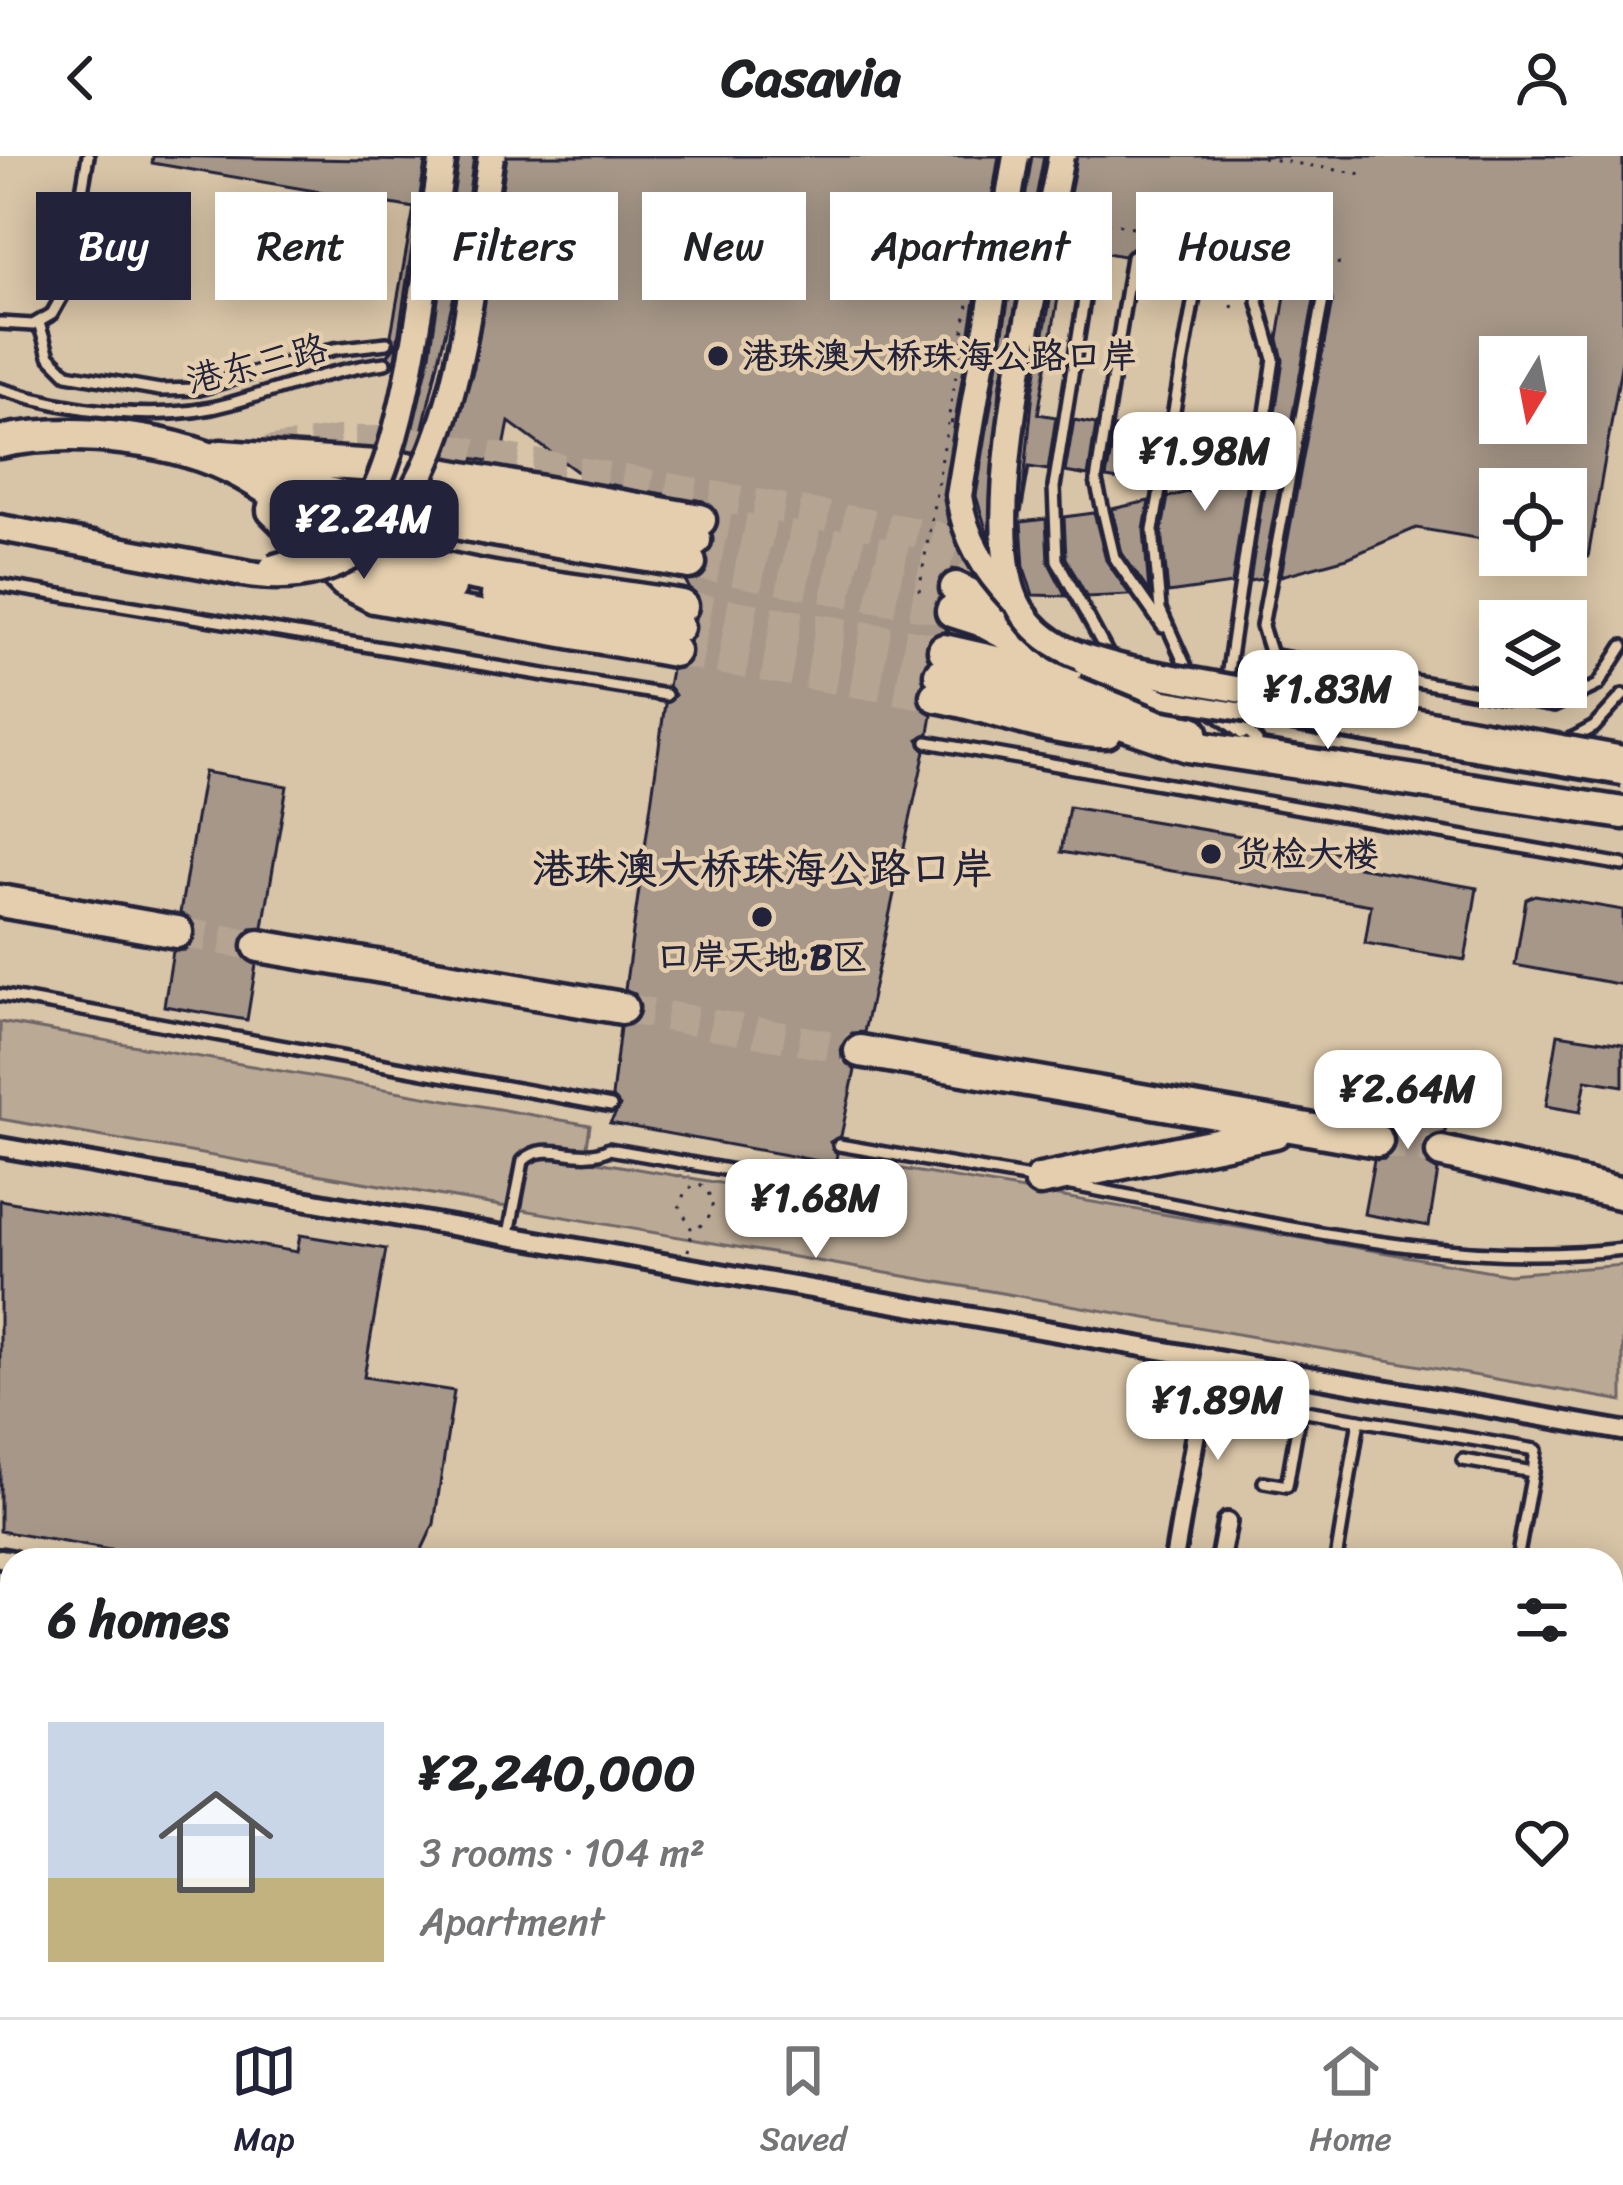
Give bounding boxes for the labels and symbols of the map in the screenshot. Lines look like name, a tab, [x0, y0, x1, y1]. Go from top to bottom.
street label: 港东三路	[179, 316, 335, 412]
place label: 港珠澳大桥珠海公路口岸	[742, 324, 1138, 388]
north arrow	[1479, 336, 1587, 444]
marker: 港珠澳大桥珠海公路口岸	[705, 343, 731, 369]
pin: ¥1.98M	[1107, 412, 1303, 514]
pin: ¥2.24M	[266, 480, 462, 582]
pin: ¥1.83M	[1230, 650, 1426, 752]
place label: 货检大楼	[1235, 822, 1379, 886]
district label: 港珠澳大桥珠海公路口岸	[532, 832, 994, 906]
marker: 货检大楼	[1198, 841, 1224, 867]
marker: 口岸天地·B区	[749, 904, 775, 930]
place label: 口岸天地·B区	[656, 925, 868, 989]
pin: ¥2.64M	[1310, 1050, 1506, 1152]
pin: ¥1.68M	[718, 1159, 914, 1261]
pin: ¥1.89M	[1120, 1361, 1316, 1463]

